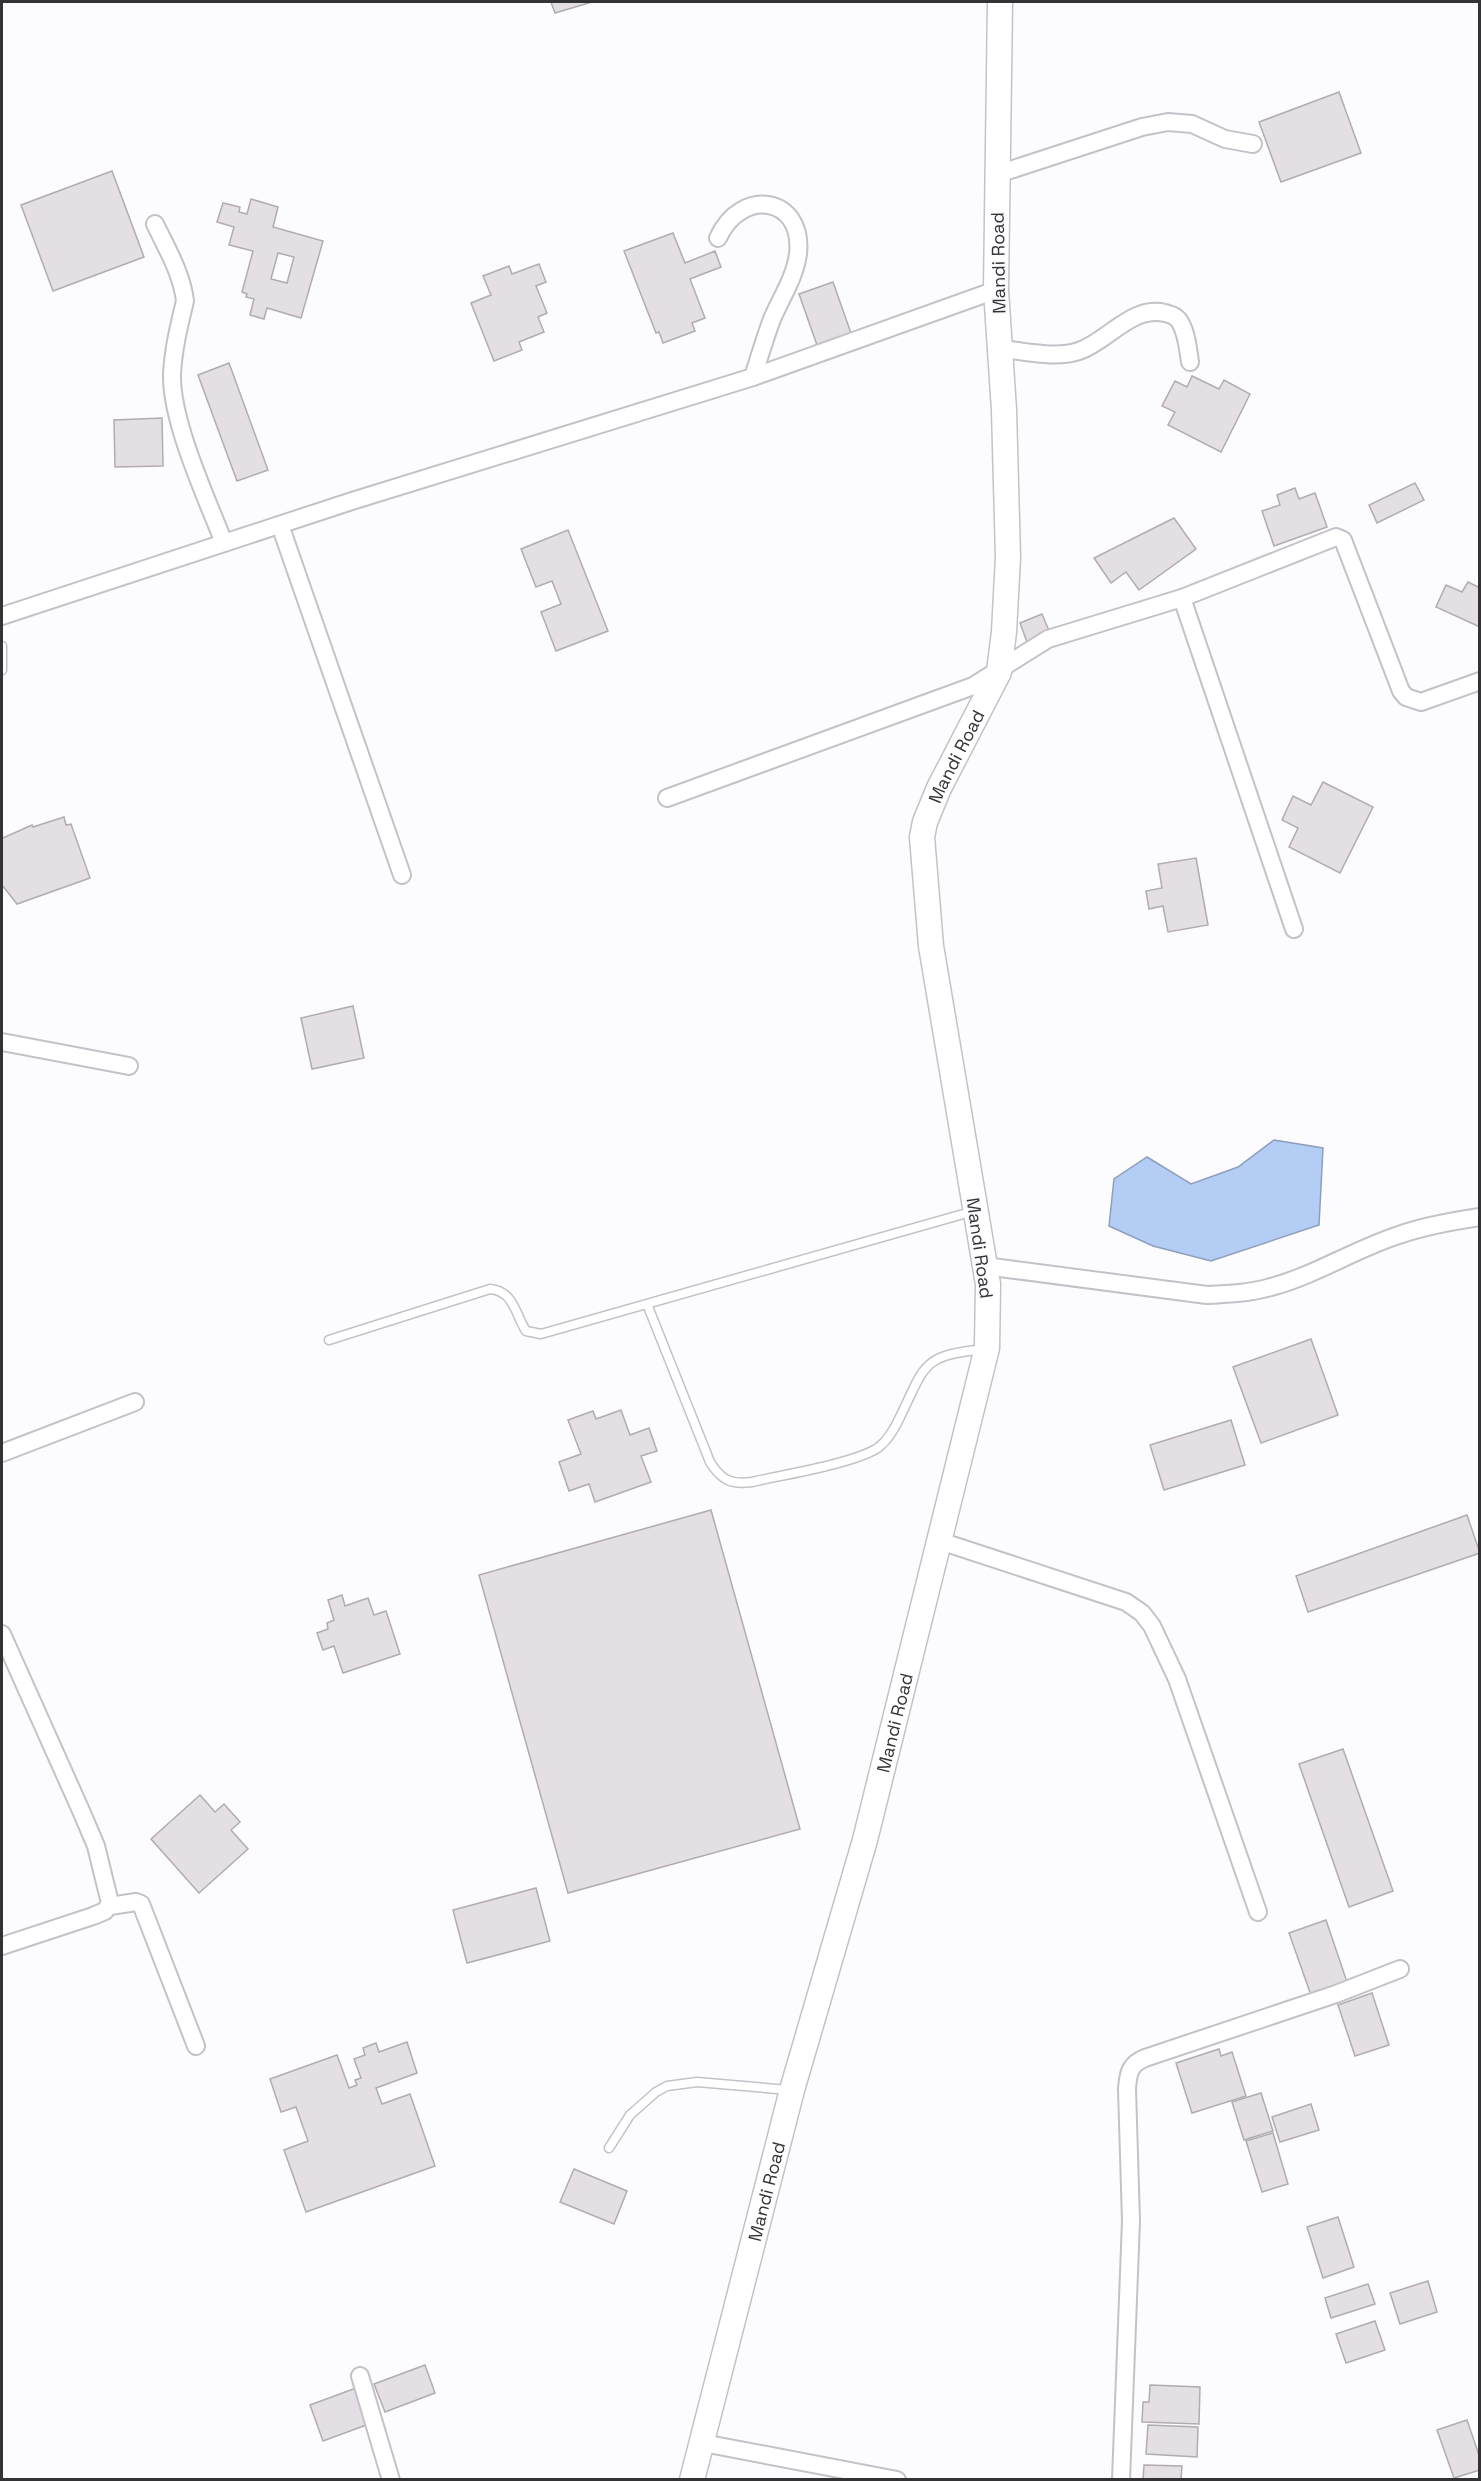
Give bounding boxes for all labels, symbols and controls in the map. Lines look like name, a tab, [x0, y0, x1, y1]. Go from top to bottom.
street label: Mandi Road	[986, 212, 1010, 314]
street label: Mandi Road	[923, 706, 989, 806]
street label: Mandi Road	[962, 1196, 998, 1300]
street label: Mandi Road	[871, 1670, 918, 1775]
street label: Mandi Road	[742, 2139, 790, 2244]

